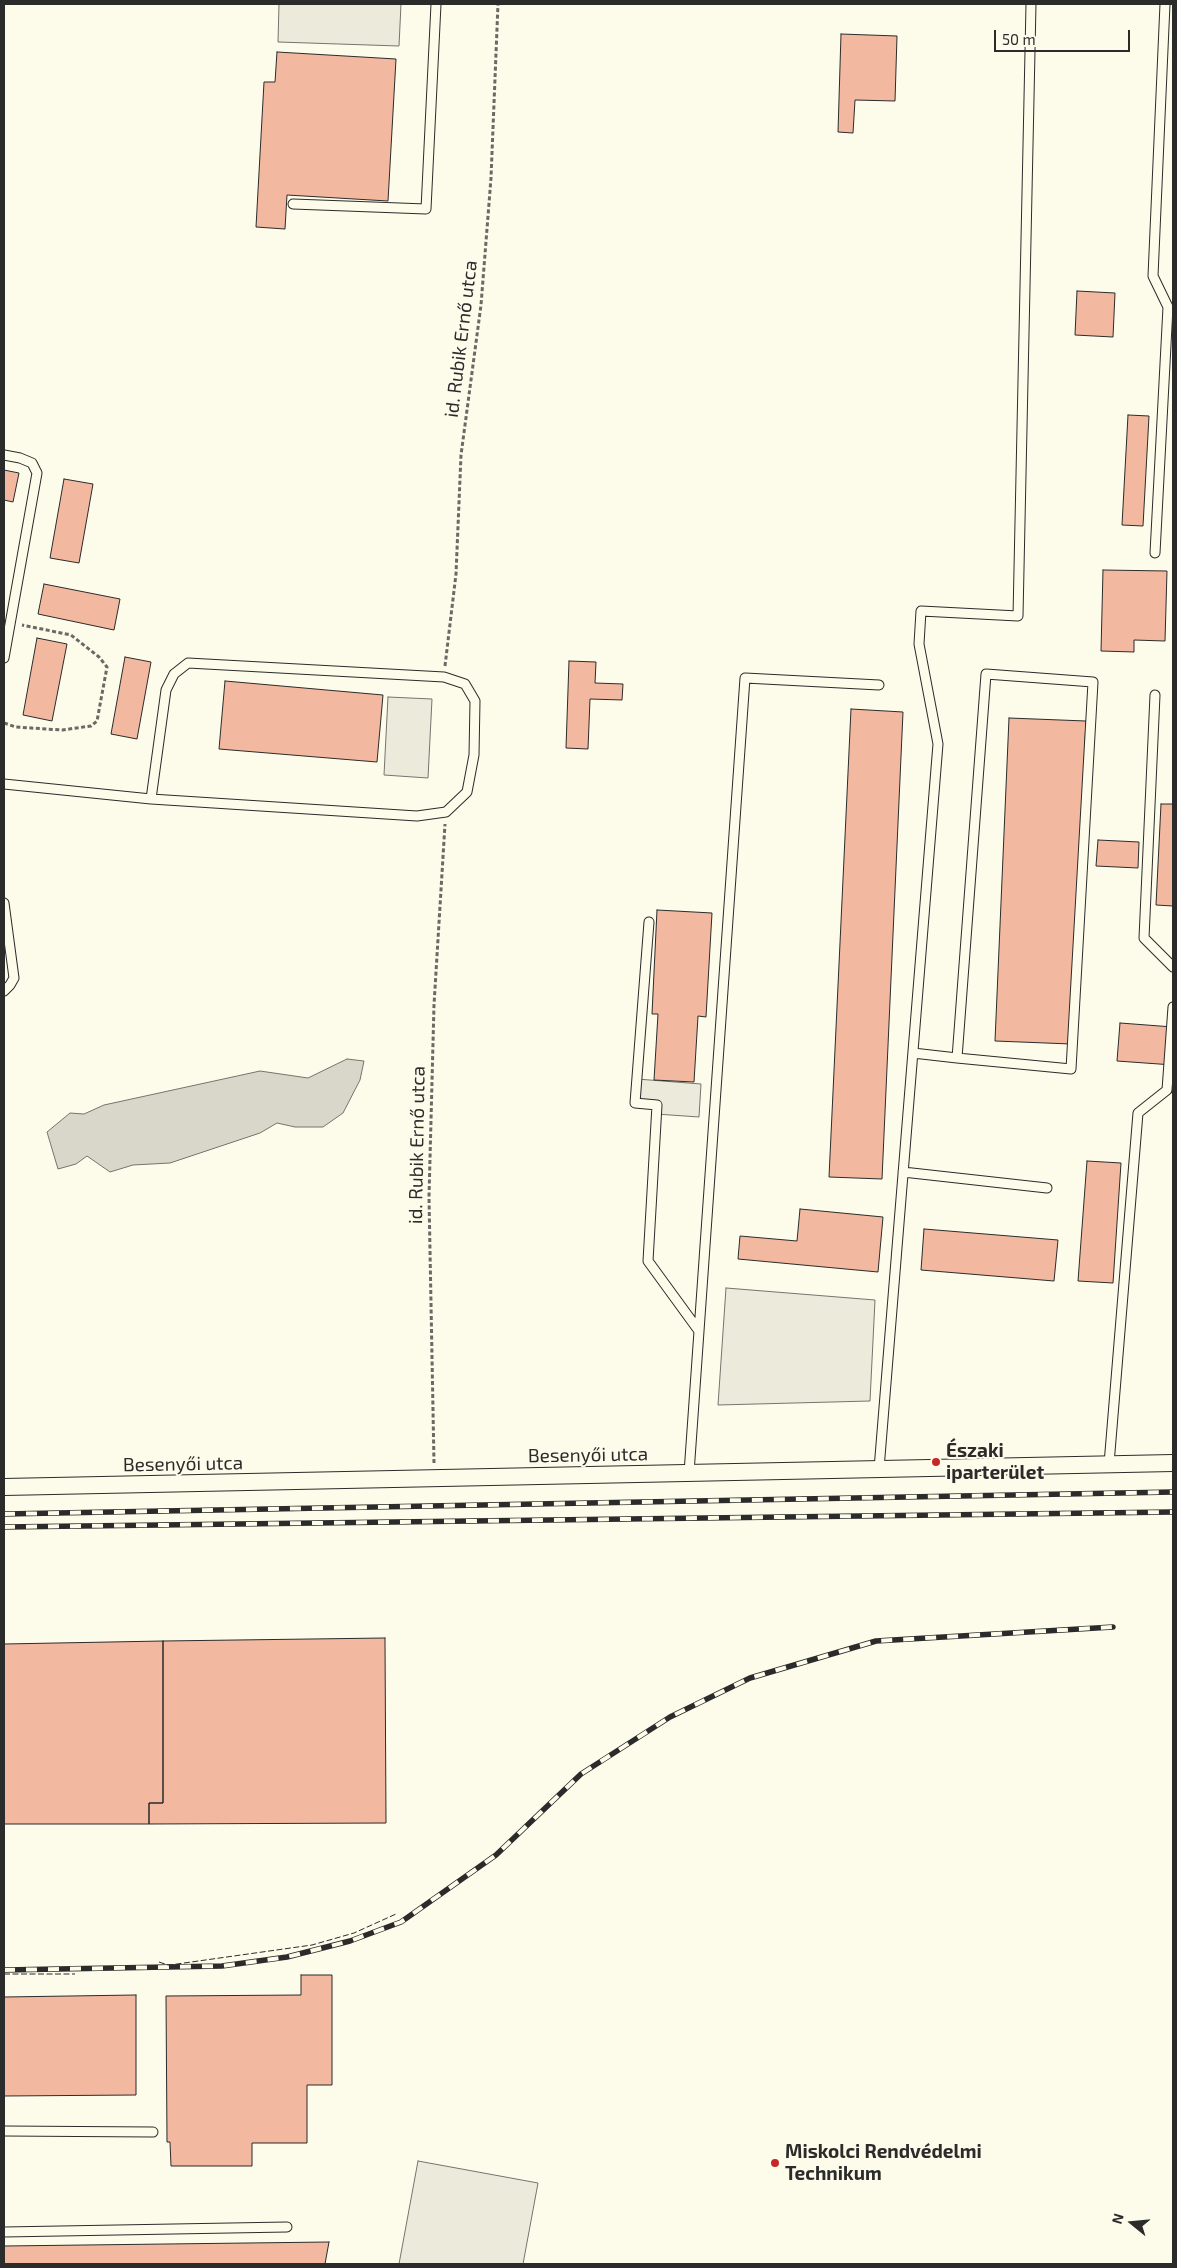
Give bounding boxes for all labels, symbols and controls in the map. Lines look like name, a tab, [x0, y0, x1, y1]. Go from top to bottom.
scale bar	[997, 20, 1133, 52]
text: 50 m	[1002, 30, 1036, 48]
street label: id. Rubik Ernő utca	[440, 259, 482, 419]
street label: id. Rubik Ernő utca	[404, 1066, 430, 1224]
place label: Északi iparterület	[946, 1440, 1044, 1484]
street label: Besenyői utca	[528, 1443, 648, 1467]
street label: Besenyői utca	[123, 1452, 243, 1476]
marker: Északi iparterület	[930, 1456, 942, 1468]
place label: Miskolci Rendvédelmi Technikum	[785, 2141, 982, 2185]
marker: Miskolci Rendvédelmi Technikum	[769, 2157, 781, 2169]
north arrow	[1107, 2198, 1157, 2248]
text: N	[1108, 2211, 1127, 2226]

